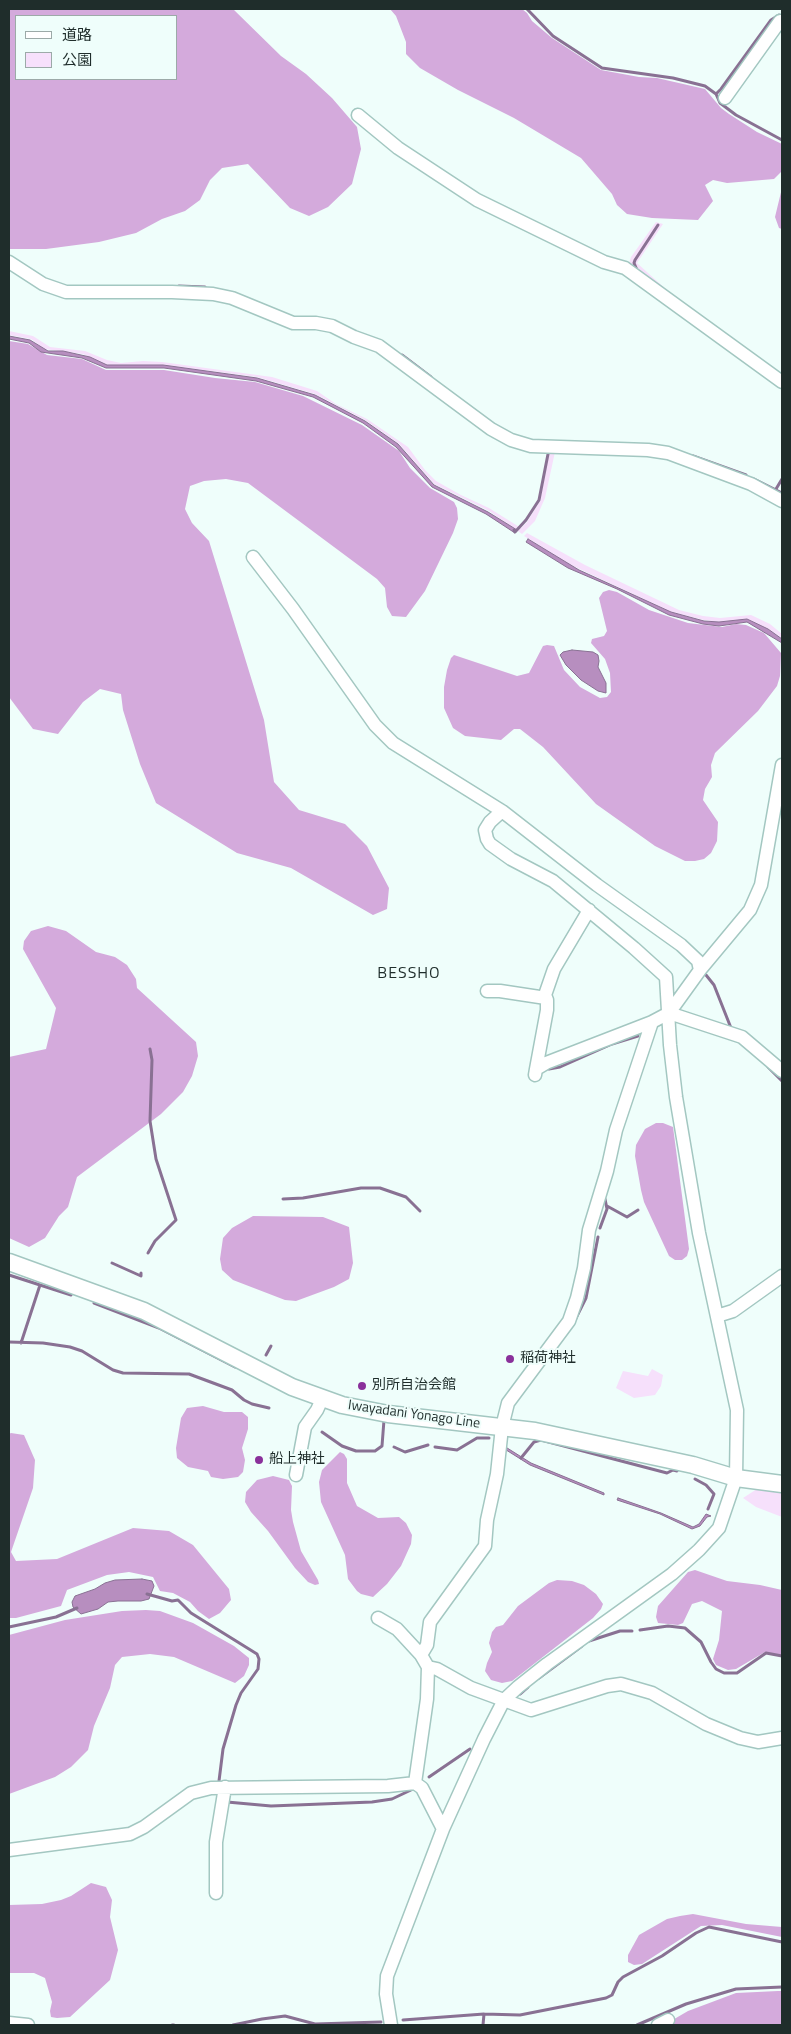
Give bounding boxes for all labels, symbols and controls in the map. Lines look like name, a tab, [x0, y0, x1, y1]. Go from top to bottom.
legend	[15, 15, 178, 80]
text: 道路	[62, 23, 92, 46]
text: 公園	[62, 48, 92, 71]
district label: BESSHO	[377, 964, 441, 984]
place label: 稲荷神社	[520, 1351, 576, 1367]
marker: 稲荷神社	[504, 1353, 516, 1365]
place label: 別所自治会館	[372, 1378, 456, 1394]
marker: 別所自治会館	[356, 1380, 368, 1392]
street label: Iwayadani Yonago Line	[347, 1397, 481, 1433]
place label: 船上神社	[269, 1452, 325, 1468]
marker: 船上神社	[253, 1454, 265, 1466]

